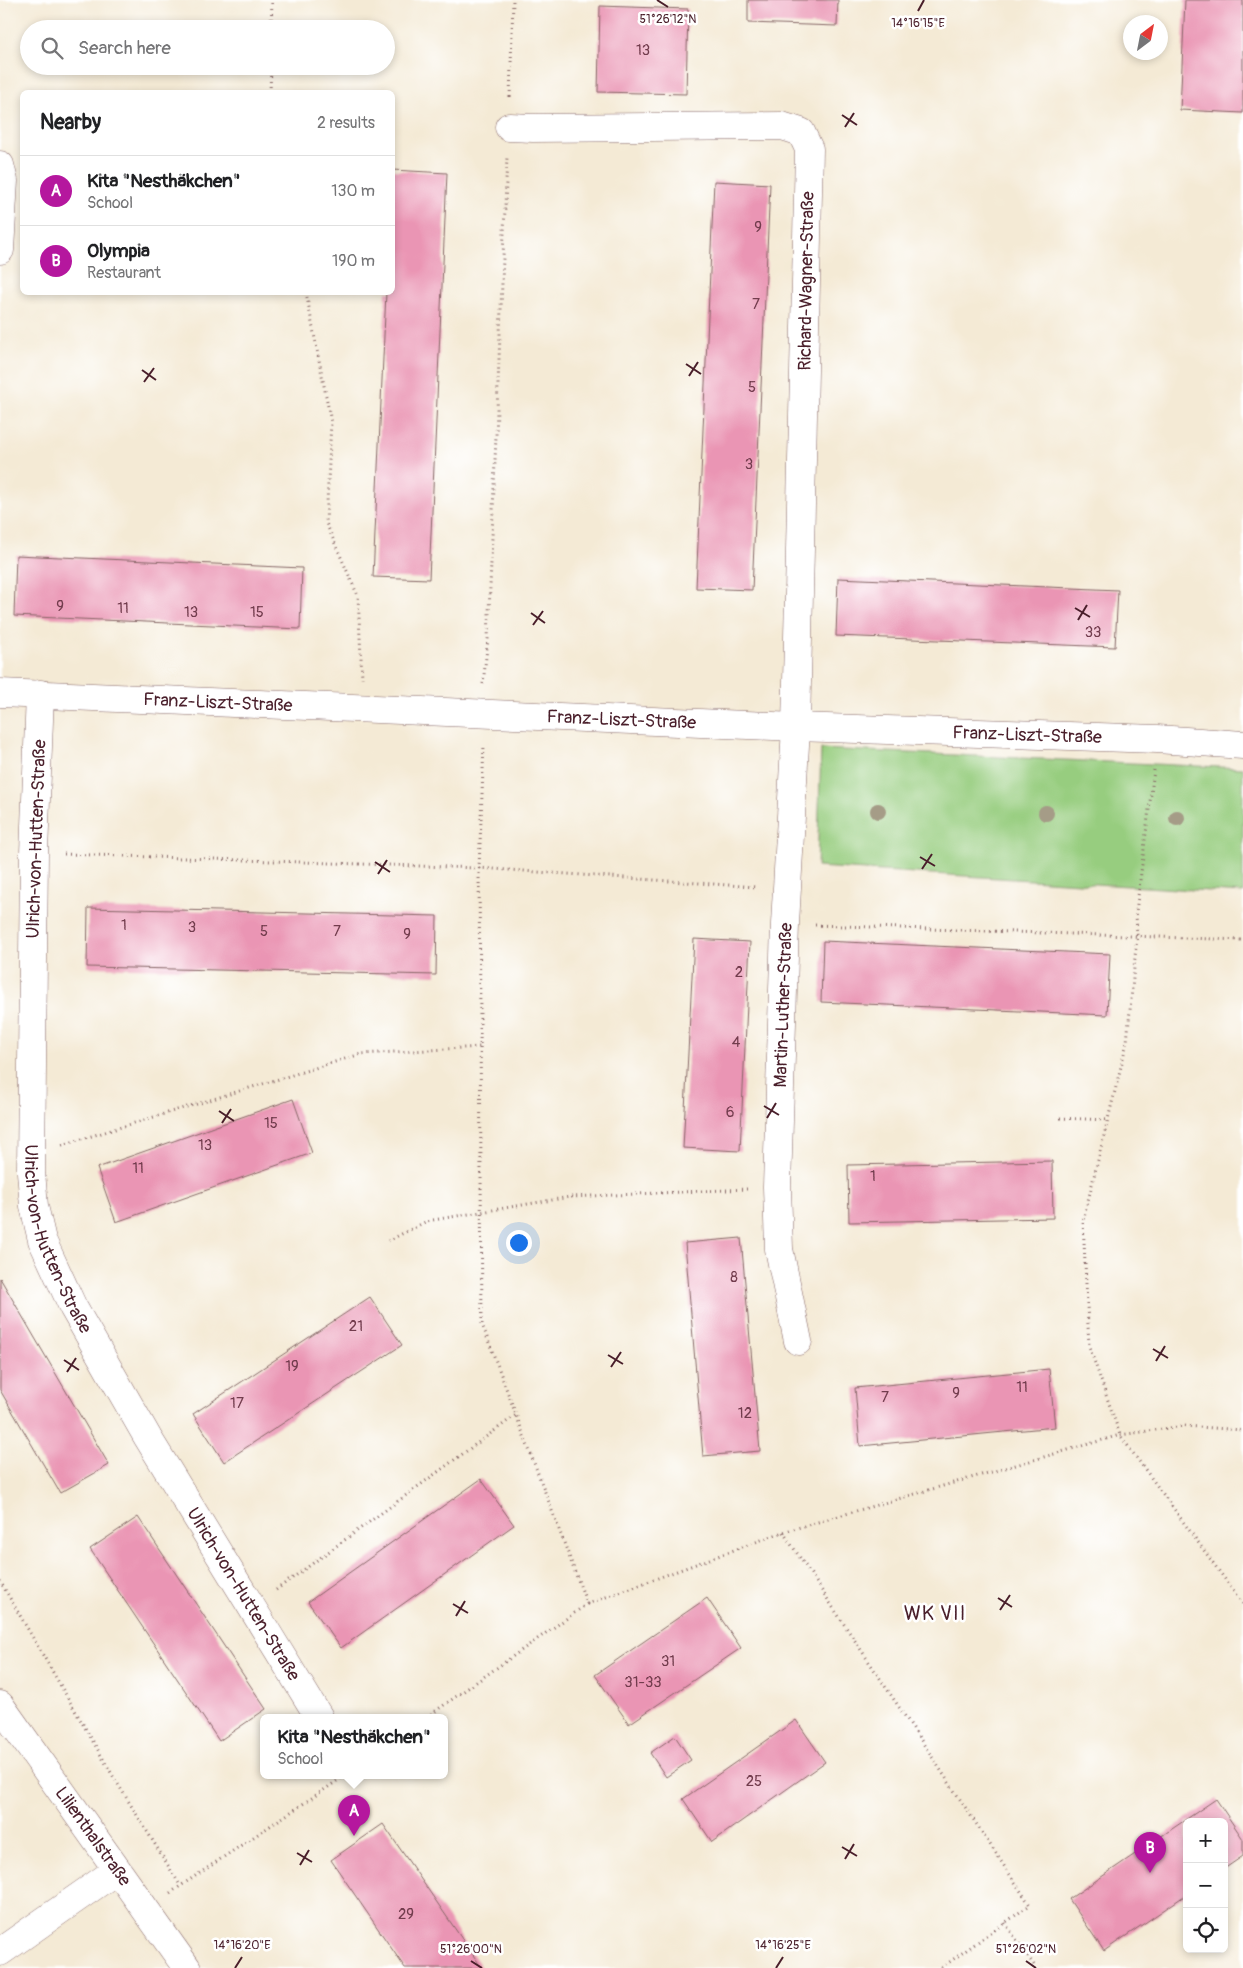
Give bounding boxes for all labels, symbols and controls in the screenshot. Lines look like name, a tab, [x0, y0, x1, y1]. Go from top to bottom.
text: 51°26'12"N	[640, 12, 696, 27]
north arrow	[1123, 15, 1168, 60]
text: 14°16'15"E	[891, 16, 945, 31]
search box	[20, 20, 395, 75]
icon: search	[38, 34, 66, 62]
text: Search here	[78, 36, 171, 60]
house number: 13	[636, 41, 650, 60]
text: Nearby	[40, 109, 101, 136]
text: 2 results	[317, 113, 375, 133]
text: Kita "Nesthäkchen"	[87, 169, 240, 193]
text: A	[51, 181, 61, 201]
text: 130 m	[331, 181, 375, 201]
street label: Richard-Wagner-Straße	[793, 191, 820, 371]
text: School	[87, 193, 133, 213]
house number: 9	[754, 218, 762, 237]
text: Olympia	[87, 239, 150, 263]
text: B	[51, 251, 61, 271]
text: 190 m	[332, 251, 375, 271]
text: Restaurant	[87, 263, 161, 283]
house number: 7	[752, 295, 760, 314]
house number: 5	[748, 378, 756, 397]
house number: 3	[745, 455, 753, 474]
house number: 9	[56, 597, 64, 616]
house number: 11	[117, 599, 129, 618]
house number: 13	[184, 603, 198, 622]
house number: 15	[250, 603, 264, 622]
house number: 33	[1085, 623, 1101, 642]
street label: Franz-Liszt-Straße	[143, 688, 293, 717]
street label: Franz-Liszt-Straße	[546, 705, 697, 735]
street label: Franz-Liszt-Straße	[952, 721, 1102, 749]
street label: Ulrich-von-Hutten-Straße	[22, 739, 51, 939]
house number: 1	[121, 916, 127, 935]
house number: 3	[188, 918, 196, 937]
house number: 5	[260, 922, 268, 941]
house number: 7	[333, 922, 341, 941]
street label: Martin-Luther-Straße	[769, 922, 798, 1088]
house number: 9	[403, 925, 411, 944]
house number: 2	[735, 963, 743, 982]
house number: 4	[732, 1033, 741, 1052]
house number: 6	[726, 1103, 734, 1122]
house number: 15	[264, 1114, 278, 1133]
house number: 13	[198, 1136, 212, 1155]
street label: Ulrich-von-Hutten-Straße	[19, 1144, 97, 1338]
house number: 11	[132, 1159, 144, 1178]
house number: 1	[870, 1167, 876, 1186]
your location	[506, 1230, 532, 1256]
house number: 8	[730, 1268, 738, 1287]
house number: 21	[349, 1317, 363, 1336]
house number: 19	[285, 1357, 299, 1376]
house number: 11	[1016, 1378, 1028, 1397]
house number: 9	[952, 1384, 960, 1403]
house number: 7	[881, 1388, 889, 1407]
house number: 17	[230, 1394, 244, 1413]
house number: 12	[738, 1404, 752, 1423]
street label: Ulrich-von-Hutten-Straße	[181, 1503, 305, 1685]
district label: WK VII	[904, 1601, 966, 1626]
house number: 31	[661, 1652, 675, 1671]
house number: 31-33	[624, 1673, 662, 1692]
popup	[260, 1714, 448, 1779]
text: Kita "Nesthäkchen"	[277, 1725, 431, 1749]
text: School	[277, 1749, 323, 1769]
house number: 25	[746, 1772, 762, 1791]
street label: Lilienthalstraße	[50, 1782, 136, 1891]
pin: A	[338, 1795, 370, 1836]
map controls	[1183, 1818, 1228, 1953]
button: +	[1183, 1818, 1228, 1863]
pin: B	[1134, 1832, 1166, 1873]
button: −	[1183, 1863, 1228, 1908]
house number: 29	[398, 1905, 414, 1924]
button: locate	[1183, 1908, 1228, 1953]
text: 14°16'20"E	[214, 1938, 270, 1953]
text: 14°16'25"E	[755, 1938, 811, 1953]
text: 51°26'00"N	[440, 1942, 502, 1957]
text: 51°26'02"N	[996, 1942, 1056, 1957]

